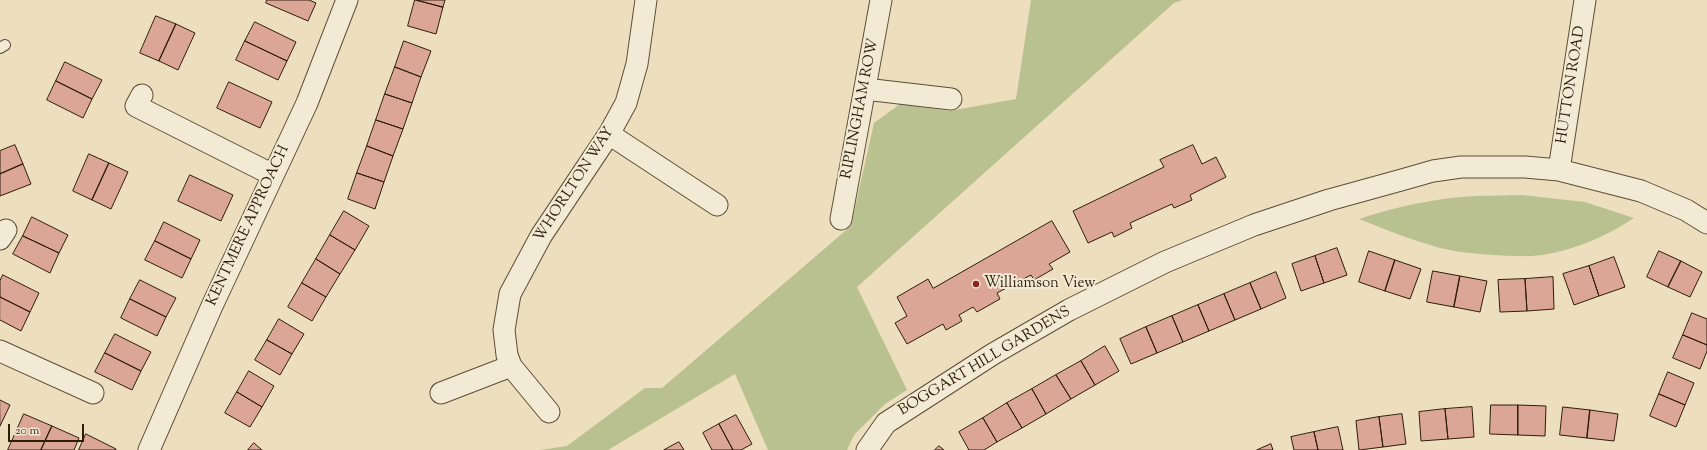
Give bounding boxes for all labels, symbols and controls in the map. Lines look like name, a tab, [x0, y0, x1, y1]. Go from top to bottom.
street label: HUTTON ROAD	[1554, 25, 1590, 145]
street label: RIPLINGHAM ROW	[839, 37, 883, 181]
street label: WHORLTON WAY	[531, 124, 619, 246]
street label: KENTMERE APPROACH	[204, 143, 294, 309]
place label: Williamson View	[984, 275, 1096, 293]
marker: Williamson View	[971, 279, 981, 289]
street label: BOGGART HILL GARDENS	[896, 303, 1074, 421]
scale bar	[10, 416, 86, 442]
text: 20 m	[15, 422, 39, 440]

